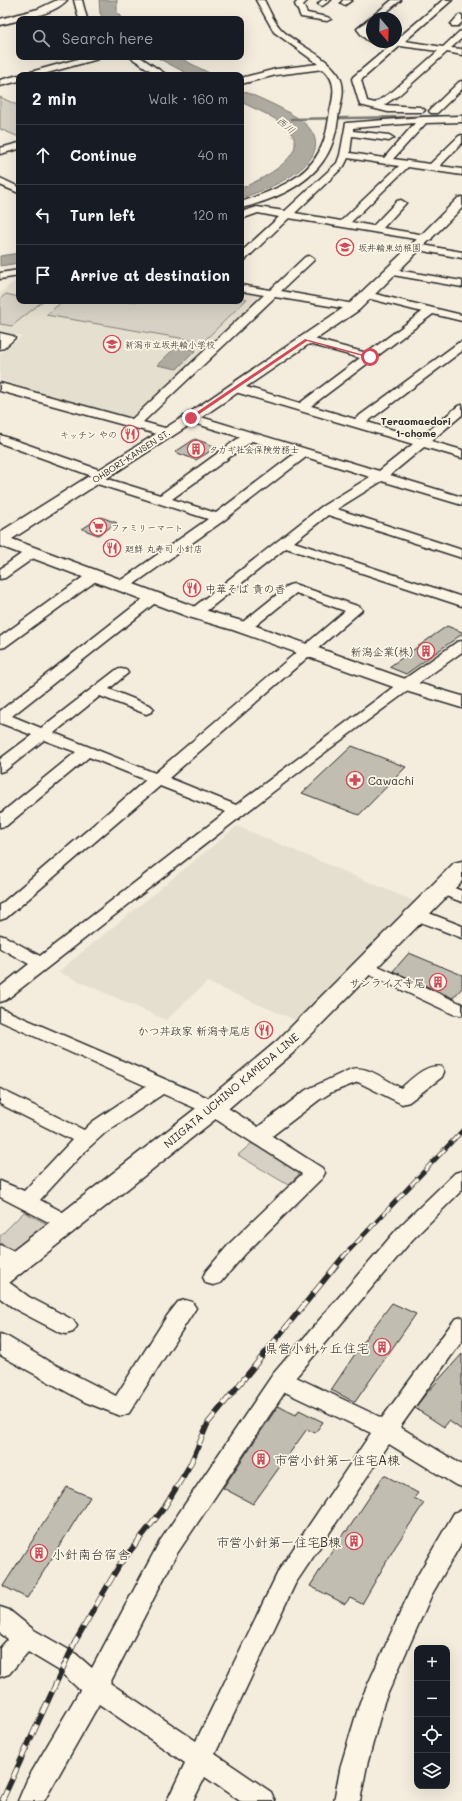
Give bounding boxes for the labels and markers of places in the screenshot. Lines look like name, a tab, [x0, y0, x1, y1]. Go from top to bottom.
school or university icon: 坂井輪東幼稚園	[335, 237, 355, 257]
place label: 坂井輪東幼稚園	[358, 242, 421, 253]
school or university icon: 新潟市立坂井輪小学校	[102, 334, 122, 354]
place label: 新潟市立坂井輪小学校	[125, 339, 215, 350]
restaurant icon: キッチン やの	[120, 424, 140, 444]
place label: キッチン やの	[60, 429, 117, 440]
building icon: タカギ社会保険労務士	[186, 439, 206, 459]
place label: タカギ社会保険労務士	[209, 444, 299, 455]
supermarket icon: ファミリーマート	[88, 517, 108, 537]
place label: ファミリーマート	[111, 522, 183, 533]
restaurant icon: 廻鮮 丸寿司 小針店	[102, 538, 122, 558]
place label: 廻鮮 丸寿司 小針店	[125, 543, 203, 554]
restaurant icon: 中華そば 貴の香	[182, 578, 202, 598]
place label: 中華そば 貴の香	[205, 581, 286, 596]
building icon: 新潟企業(株)	[416, 641, 436, 661]
place label: 新潟企業(株)	[351, 644, 413, 659]
pharmacy icon: Cawachi	[345, 770, 365, 790]
place label: Cawachi	[368, 773, 414, 788]
building icon: サンライズ寺尾	[428, 972, 448, 992]
place label: サンライズ寺尾	[349, 975, 425, 990]
restaurant icon: かつ丼政家 新潟寺尾店	[254, 1020, 274, 1040]
place label: かつ丼政家 新潟寺尾店	[137, 1023, 251, 1038]
building icon: 県営小針ヶ丘住宅	[372, 1337, 392, 1357]
place label: 県営小針ヶ丘住宅	[265, 1339, 369, 1356]
building icon: 市営小針第一住宅A棟	[251, 1449, 271, 1469]
place label: 市営小針第一住宅A棟	[274, 1451, 400, 1468]
building icon: 市営小針第一住宅B棟	[344, 1531, 364, 1551]
place label: 市営小針第一住宅B棟	[216, 1533, 341, 1550]
building icon: 小針南台宿舎	[29, 1543, 49, 1563]
place label: 小針南台宿舎	[52, 1545, 130, 1562]

